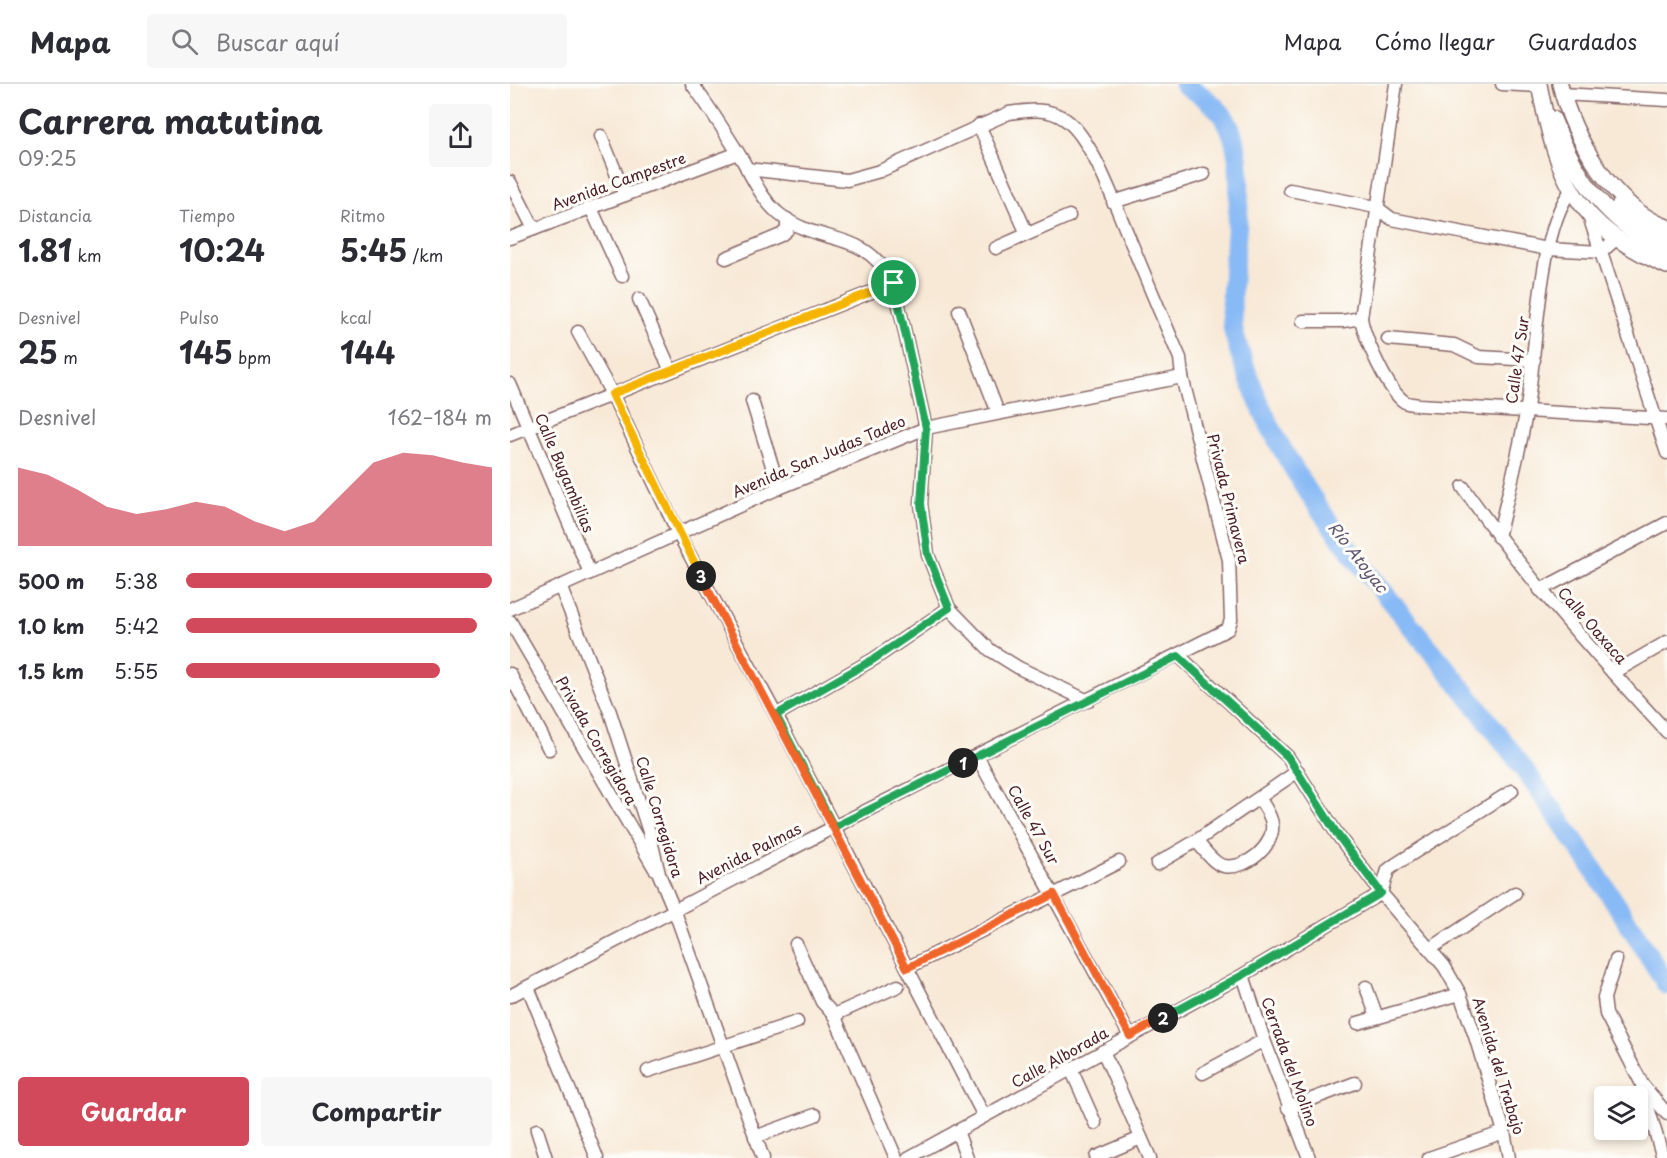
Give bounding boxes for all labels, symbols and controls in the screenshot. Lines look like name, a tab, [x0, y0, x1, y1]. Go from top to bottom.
search box	[147, 14, 567, 68]
text: Mapa	[30, 20, 111, 63]
icon: search	[168, 25, 201, 58]
text: Buscar aquí	[216, 25, 340, 58]
text: Mapa	[1284, 25, 1342, 57]
text: Cómo llegar	[1375, 25, 1495, 57]
text: Guardados	[1528, 25, 1637, 57]
text: Carrera matutina	[18, 95, 323, 145]
button: share	[429, 104, 492, 167]
text: 09:25	[18, 143, 77, 173]
street label: Avenida Campestre	[548, 146, 689, 216]
text: Distancia	[18, 203, 92, 227]
text: Tiempo	[179, 203, 235, 227]
text: Ritmo	[340, 203, 385, 227]
text: 1.81	[18, 227, 72, 272]
text: 10:24	[179, 227, 265, 272]
text: 5:45	[340, 227, 407, 272]
text: km	[72, 243, 101, 267]
text: /km	[407, 243, 443, 267]
pin	[868, 257, 919, 308]
icon: arrive	[877, 266, 910, 299]
text: Desnivel	[18, 305, 80, 329]
text: Pulso	[179, 305, 219, 329]
text: kcal	[340, 305, 372, 329]
street label: Calle 47 Sur	[1499, 314, 1534, 405]
text: 25	[18, 329, 58, 374]
text: 145	[179, 329, 233, 374]
text: 144	[340, 329, 395, 374]
text: m	[58, 345, 78, 369]
text: bpm	[233, 345, 271, 369]
text: Desnivel	[18, 402, 96, 432]
text: 162–184 m	[388, 402, 492, 432]
street label: Calle Bugambilias	[530, 409, 601, 536]
street label: Avenida San Judas Tadeo	[728, 409, 909, 503]
street label: Privada Primavera	[1202, 431, 1257, 567]
water label: Río Atoyac	[1323, 516, 1395, 598]
pin: 3	[686, 561, 716, 591]
text: 3	[696, 564, 706, 588]
text: 500 m	[18, 566, 85, 596]
text: 5:38	[114, 566, 158, 596]
street label: Calle Oaxaca	[1553, 581, 1634, 669]
text: 1.0 km	[18, 611, 85, 641]
text: 5:42	[114, 611, 159, 641]
text: 1.5 km	[18, 656, 84, 686]
text: 5:55	[114, 656, 158, 686]
street label: Privada Corregidora	[551, 672, 644, 810]
pin: 1	[948, 748, 978, 778]
text: 1	[959, 751, 967, 775]
street label: Calle Corregidora	[631, 753, 690, 881]
street label: Calle 47 Sur	[1003, 780, 1066, 868]
street label: Avenida Palmas	[692, 816, 805, 889]
street label: Cerrada del Molino	[1256, 993, 1325, 1130]
street label: Avenida del Trabajo	[1468, 994, 1531, 1137]
pin: 2	[1148, 1003, 1178, 1033]
text: 2	[1157, 1006, 1169, 1030]
street label: Calle Alborada	[1007, 1020, 1112, 1093]
button: Guardar	[18, 1077, 249, 1146]
button: Compartir	[261, 1077, 492, 1146]
map controls	[1594, 1086, 1648, 1140]
button: layers	[1594, 1086, 1648, 1140]

